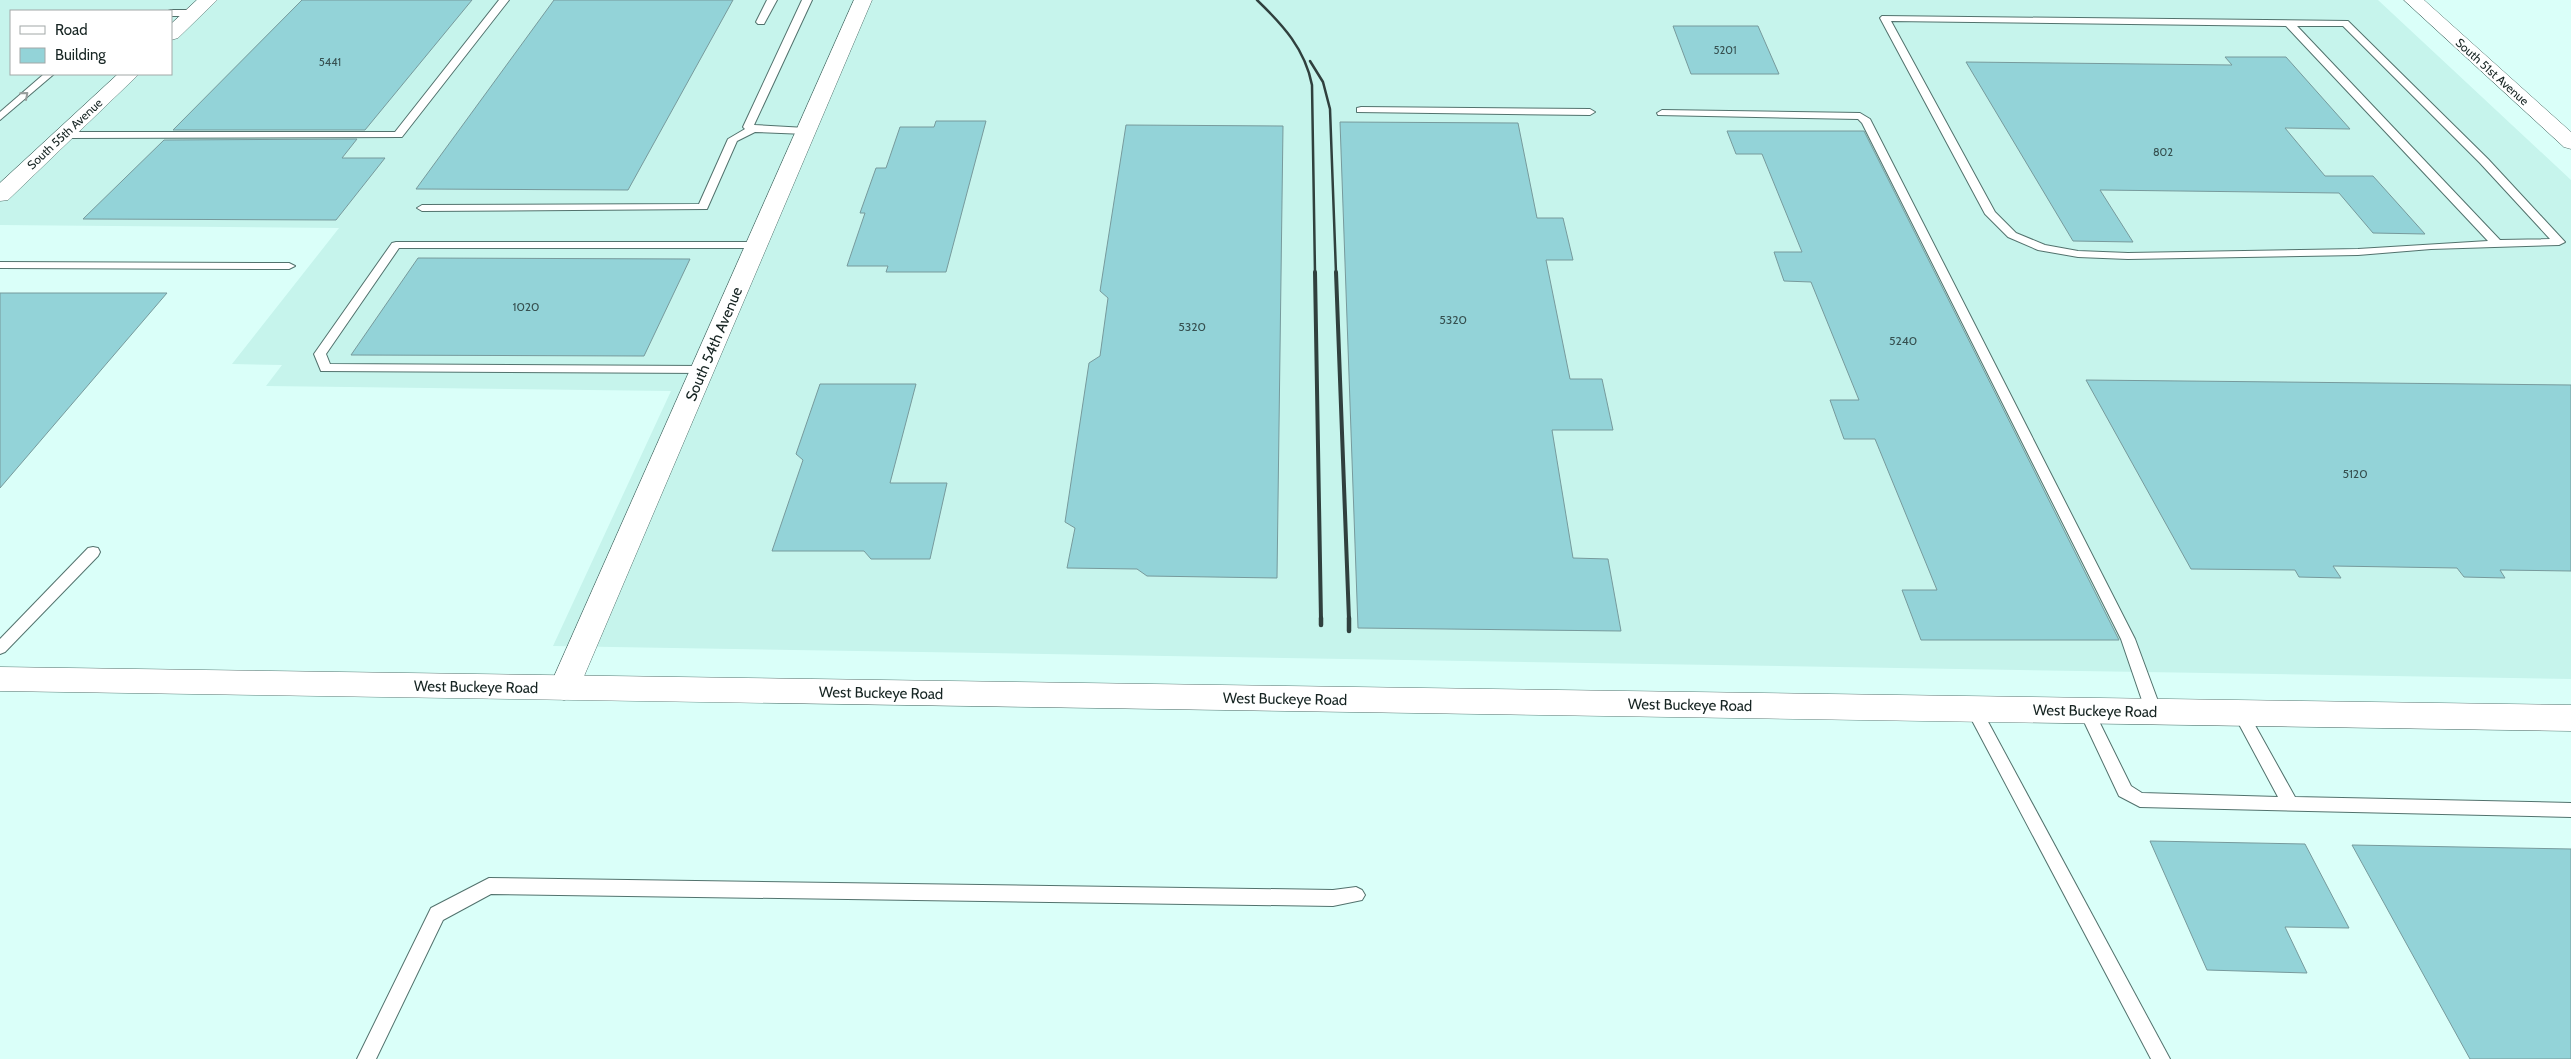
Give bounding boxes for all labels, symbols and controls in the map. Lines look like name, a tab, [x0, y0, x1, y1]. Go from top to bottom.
legend	[10, 10, 172, 75]
text: Road	[55, 21, 88, 39]
street label: South 51st Avenue	[2453, 35, 2532, 108]
house number: 5201	[1714, 43, 1736, 57]
text: Building	[55, 46, 106, 64]
house number: 5441	[319, 55, 341, 69]
one-way arrow	[19, 92, 28, 101]
street label: South 55th Avenue	[24, 95, 105, 172]
house number: 802	[2153, 145, 2173, 159]
street label: South 54th Avenue	[682, 284, 746, 404]
house number: 1020	[513, 299, 539, 314]
house number: 5320	[1439, 312, 1467, 327]
house number: 5320	[1178, 319, 1206, 334]
house number: 5240	[1889, 333, 1917, 348]
house number: 5120	[2342, 466, 2368, 481]
street label: West Buckeye Road	[414, 677, 538, 697]
street label: West Buckeye Road	[819, 683, 943, 703]
street label: West Buckeye Road	[1223, 689, 1347, 709]
street label: West Buckeye Road	[1628, 695, 1752, 715]
street label: West Buckeye Road	[2033, 701, 2157, 721]

